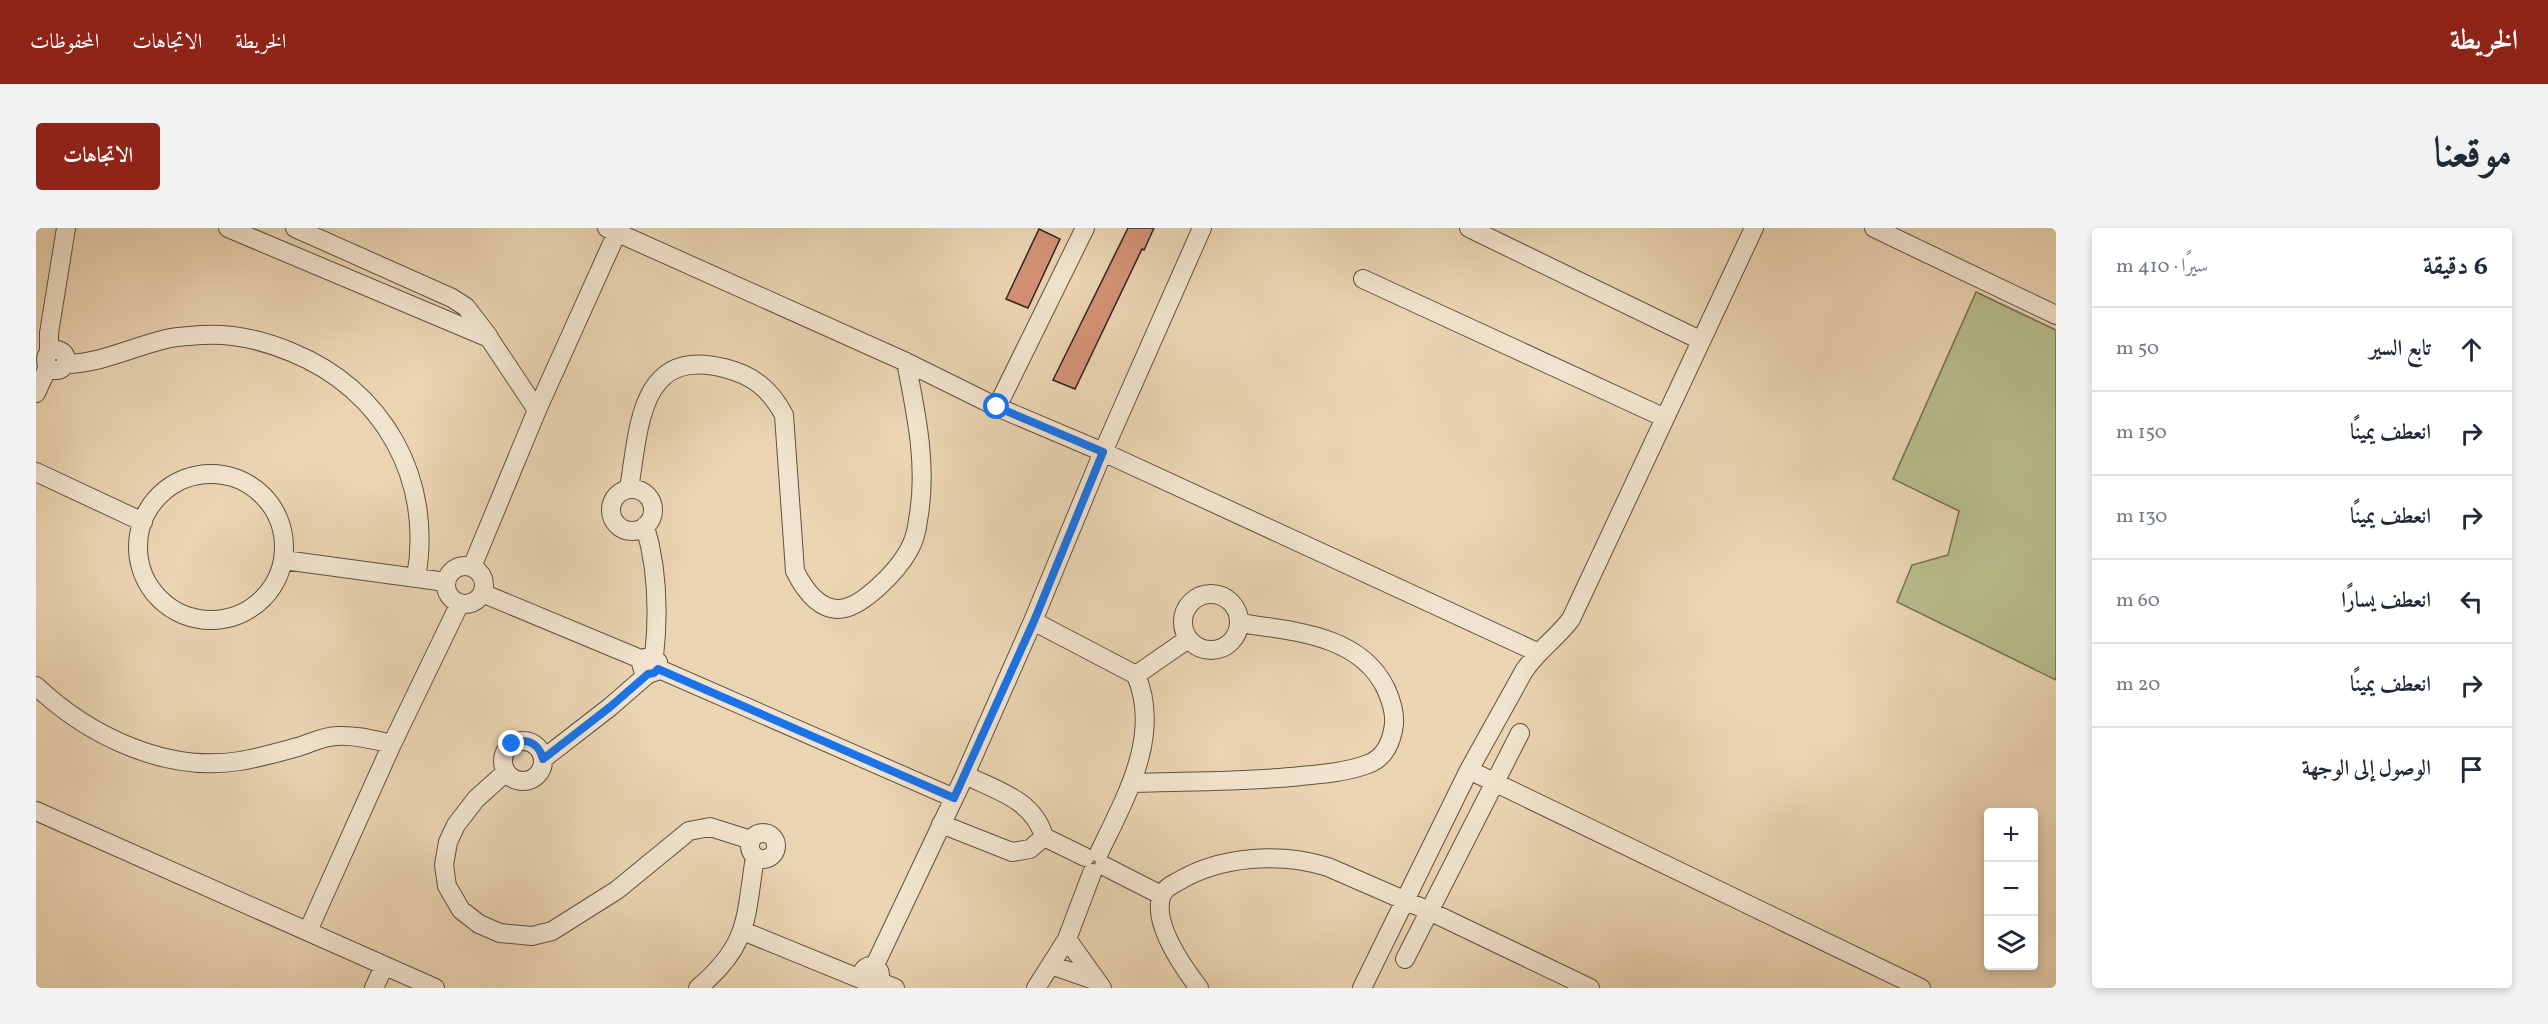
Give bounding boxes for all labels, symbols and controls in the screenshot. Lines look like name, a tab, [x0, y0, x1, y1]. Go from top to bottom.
text: الخريطة	[2450, 22, 2518, 61]
text: المحفوظات	[30, 28, 99, 57]
text: الاتجاهات	[132, 28, 202, 57]
text: الخريطة	[235, 28, 286, 57]
button: الاتجاهات	[36, 123, 160, 190]
text: موقعنا	[2434, 126, 2512, 185]
text: 6 دقيقة	[2423, 249, 2488, 285]
text: سيرًا · 410 m	[2116, 253, 2208, 281]
icon: ahead	[2455, 333, 2488, 366]
text: تابع السير	[2369, 334, 2431, 365]
text: 50 m	[2116, 335, 2159, 363]
route start	[983, 393, 1009, 419]
icon: right	[2455, 417, 2488, 450]
text: انعطف يمينًا	[2350, 418, 2431, 449]
text: 150 m	[2116, 419, 2167, 447]
icon: right	[2455, 501, 2488, 534]
text: انعطف يمينًا	[2350, 502, 2431, 533]
text: 130 m	[2116, 503, 2167, 531]
icon: left	[2455, 585, 2488, 618]
text: انعطف يسارًا	[2341, 586, 2431, 617]
text: 60 m	[2116, 587, 2160, 615]
icon: right	[2455, 669, 2488, 702]
text: انعطف يمينًا	[2350, 670, 2431, 701]
text: 20 m	[2116, 671, 2160, 699]
route end	[498, 730, 524, 756]
icon: arrive	[2455, 753, 2488, 786]
text: الوصول إلى الوجهة	[2302, 754, 2431, 785]
map controls	[1984, 808, 2038, 970]
button: +	[1984, 808, 2038, 862]
button: −	[1984, 862, 2038, 916]
button: layers	[1984, 916, 2038, 970]

